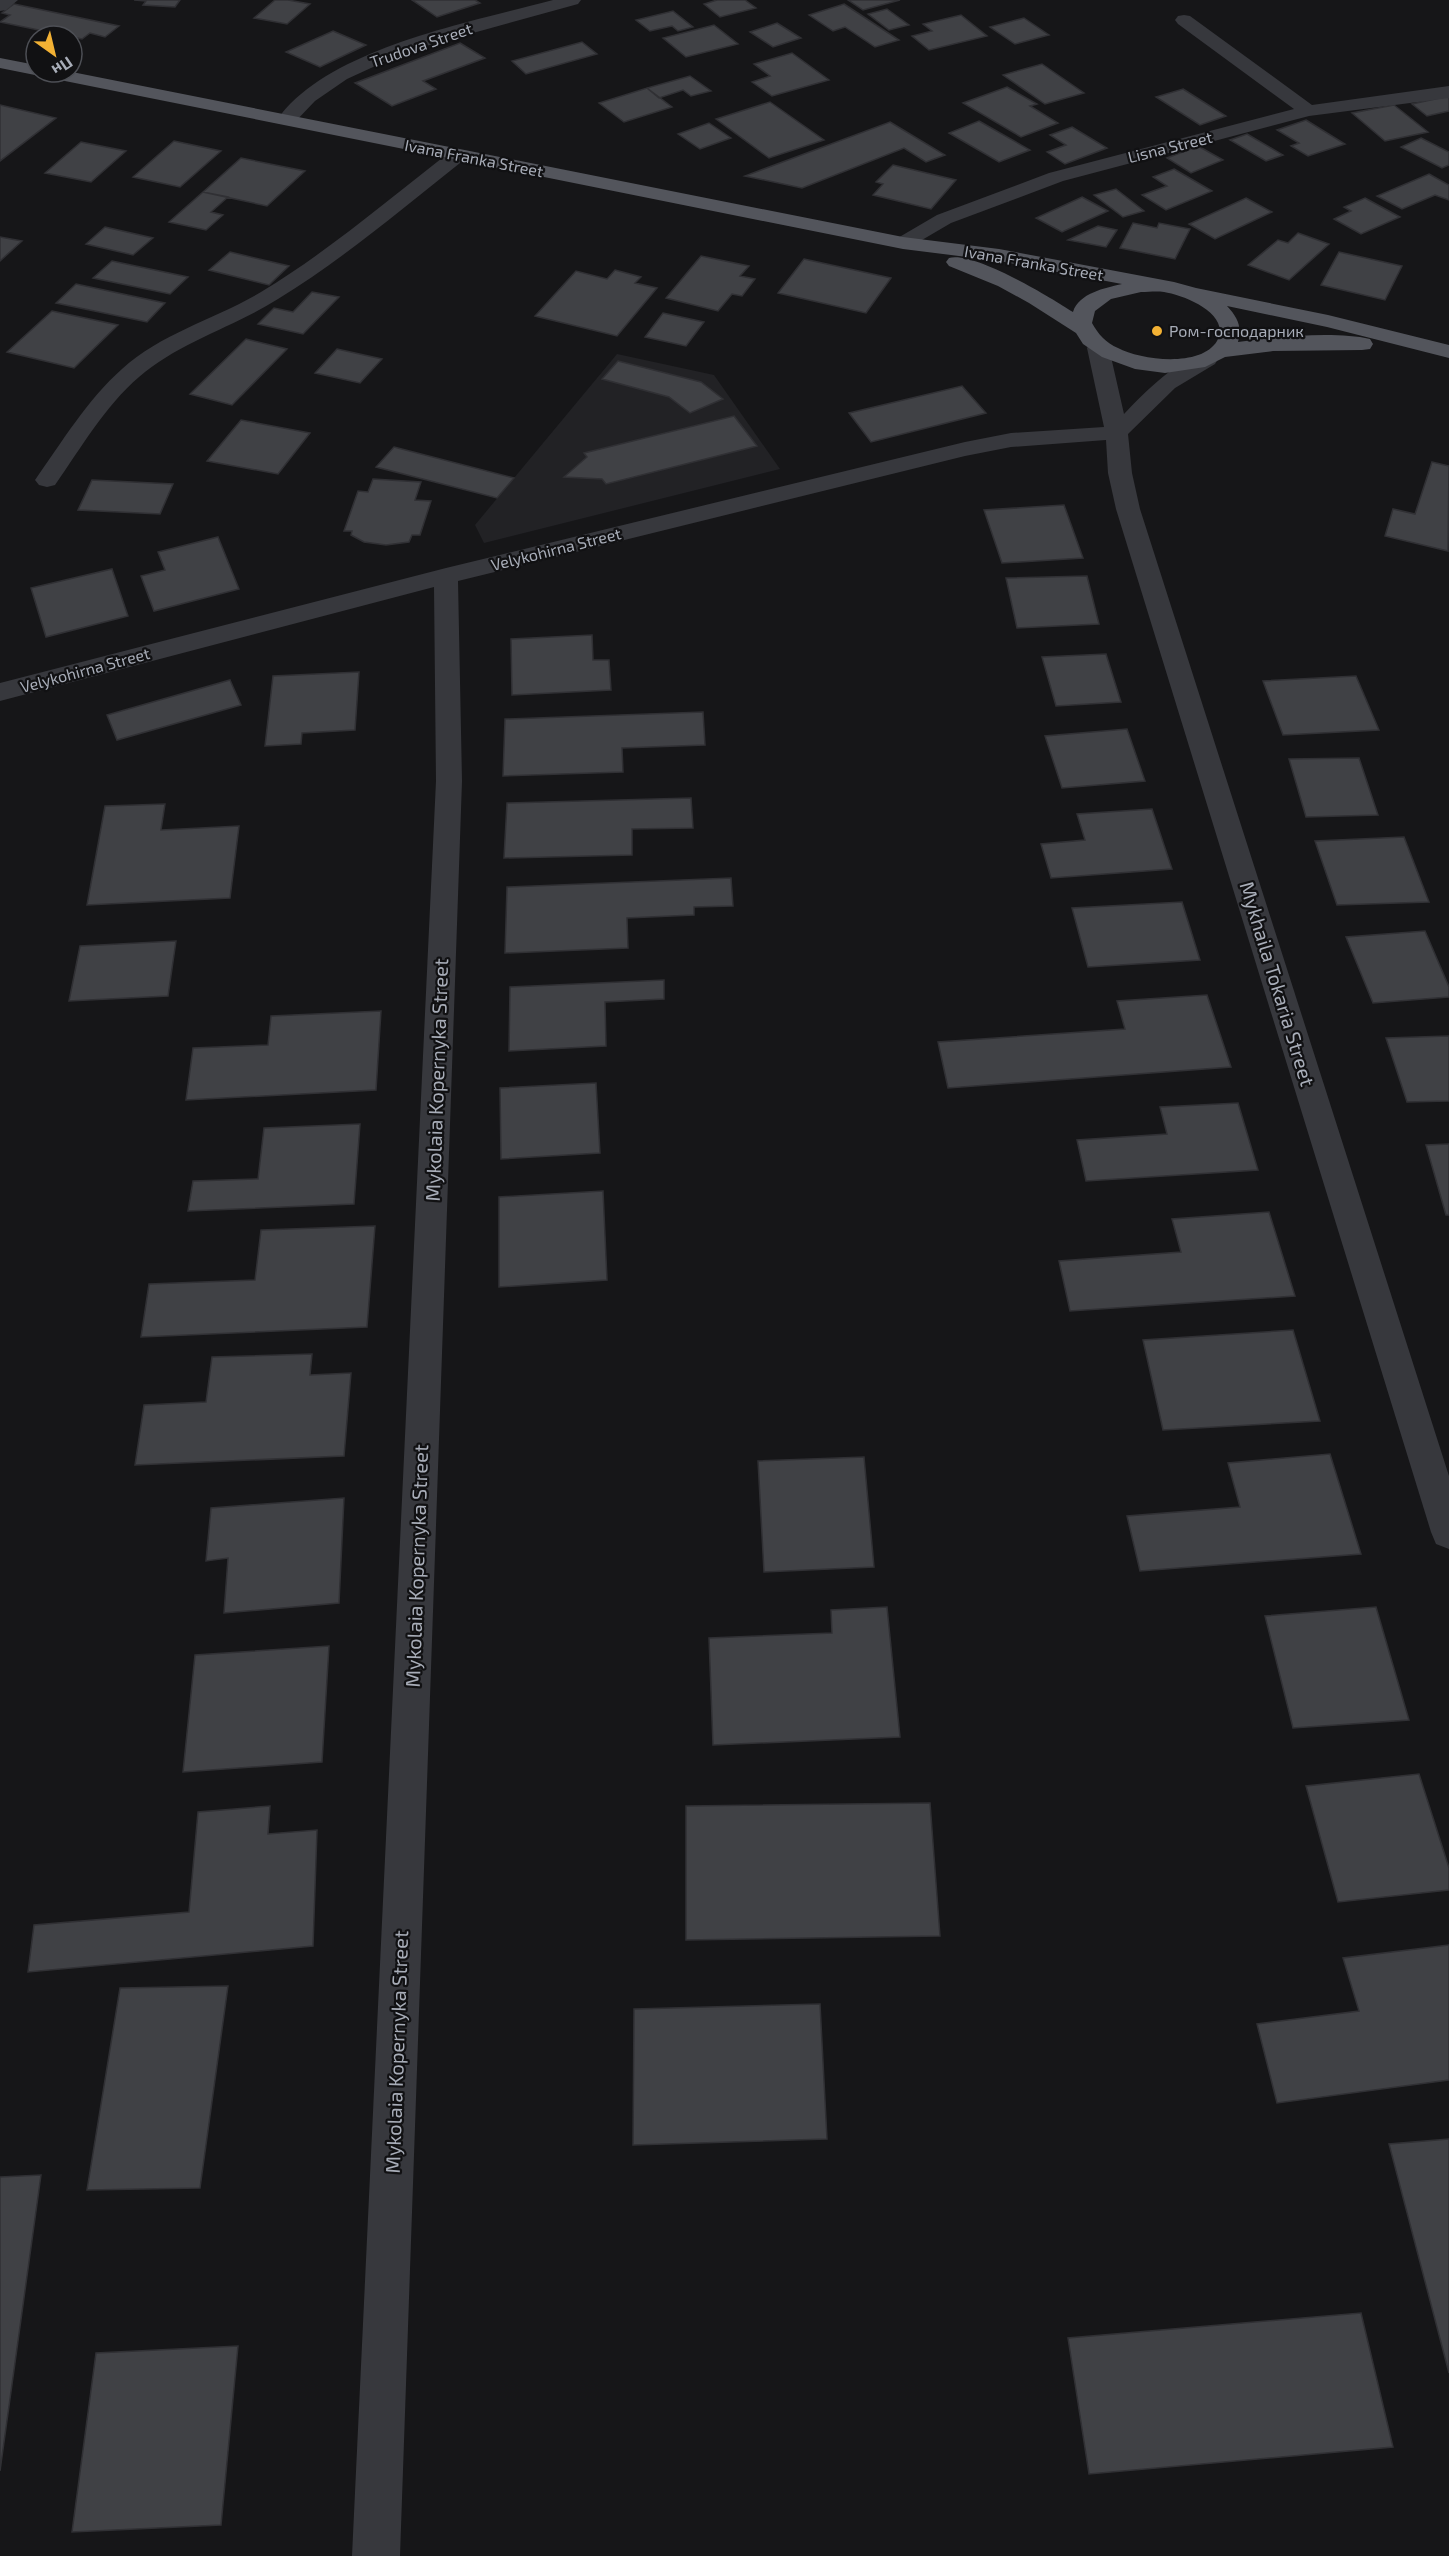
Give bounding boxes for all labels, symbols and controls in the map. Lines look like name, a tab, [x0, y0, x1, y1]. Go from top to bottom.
street label: Trudova Street	[367, 18, 474, 71]
north arrow	[24, 24, 84, 84]
text: Пн	[49, 53, 77, 81]
street label: Lisna Street	[1126, 127, 1214, 166]
street label: Ivana Franka Street	[403, 135, 545, 180]
street label: Ivana Franka Street	[963, 241, 1105, 284]
place label: Ром-господарник	[1169, 321, 1304, 340]
marker: Ром-господарник	[1150, 324, 1164, 338]
street label: Velykohirna Street	[489, 523, 623, 574]
street label: Velykohirna Street	[18, 643, 152, 696]
street label: Mykhaila Tokaria Street	[1235, 879, 1321, 1089]
street label: Mykolaia Kopernyka Street	[420, 958, 452, 1202]
street label: Mykolaia Kopernyka Street	[400, 1444, 432, 1688]
street label: Mykolaia Kopernyka Street	[380, 1930, 412, 2174]

